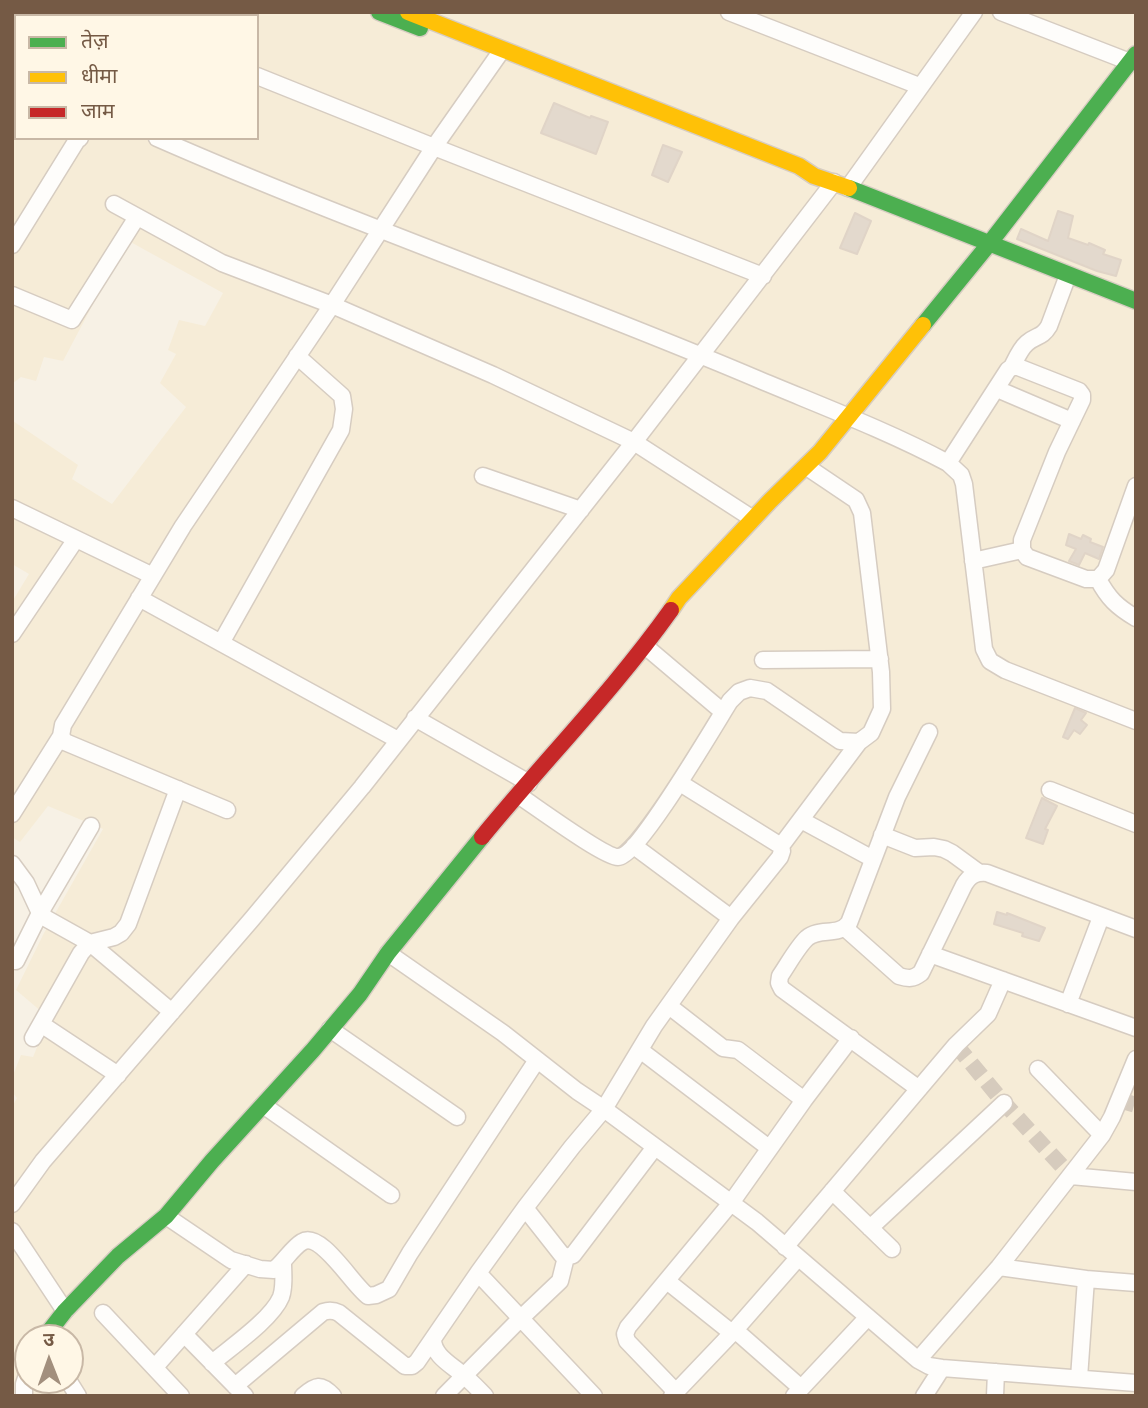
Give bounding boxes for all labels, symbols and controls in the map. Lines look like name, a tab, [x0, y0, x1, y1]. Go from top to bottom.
legend	[14, 14, 259, 140]
text: तेज़	[81, 29, 109, 54]
text: धीमा	[81, 64, 117, 89]
text: जाम	[81, 99, 115, 124]
north arrow	[14, 1324, 84, 1394]
text: उ	[43, 1329, 54, 1351]

